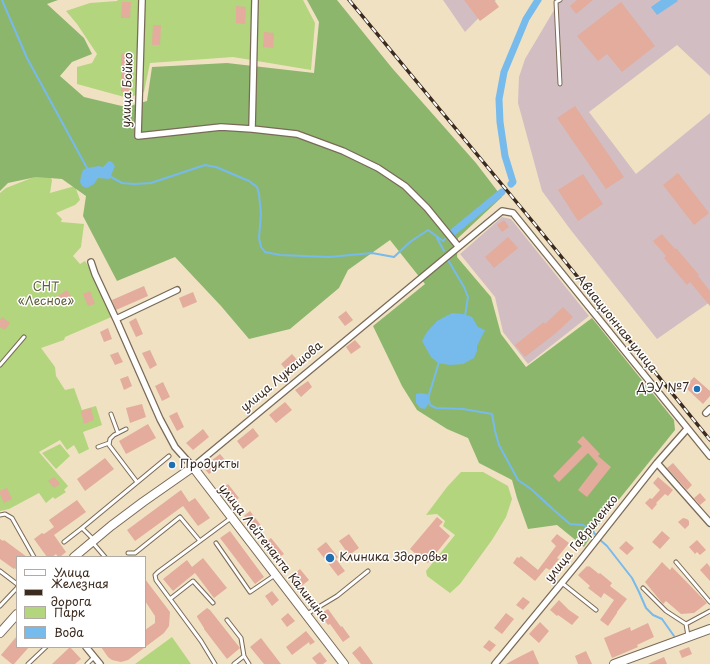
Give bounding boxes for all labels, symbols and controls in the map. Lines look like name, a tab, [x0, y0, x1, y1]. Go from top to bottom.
street label: улица Бойко	[119, 52, 137, 128]
street label: Авиационная улица	[572, 272, 660, 376]
park label: СНТ «Лесное»	[18, 281, 74, 309]
street label: улица Лукашова	[238, 339, 326, 415]
place label: ДЭУ №7	[637, 382, 689, 396]
marker: ДЭУ №7	[692, 384, 702, 394]
place label: Продукты	[180, 458, 239, 472]
marker: Продукты	[167, 460, 177, 470]
street label: улица Лейтенанта Калинина	[215, 481, 331, 625]
street label: улица Гавриленко	[542, 492, 622, 586]
place label: Клиника Здоровья	[339, 551, 448, 565]
marker: Клиника Здоровья	[324, 552, 336, 564]
legend	[16, 556, 146, 648]
text: Улица	[54, 563, 90, 581]
text: Железная дорога	[51, 574, 109, 610]
text: Парк	[54, 603, 85, 621]
text: Вода	[54, 623, 84, 641]

